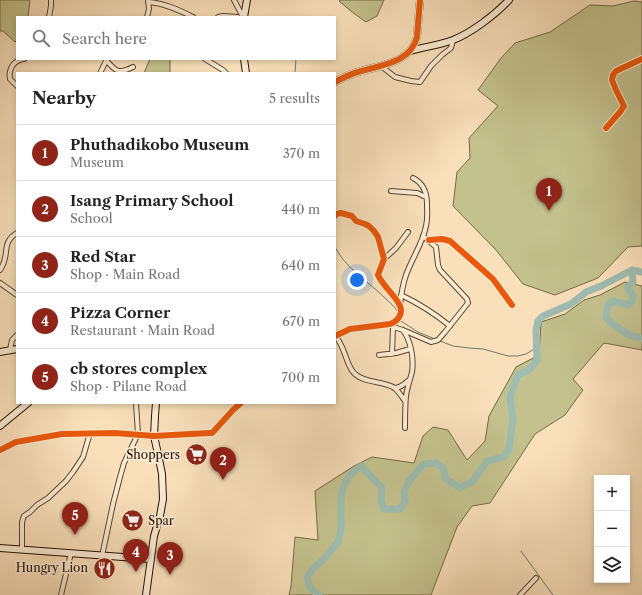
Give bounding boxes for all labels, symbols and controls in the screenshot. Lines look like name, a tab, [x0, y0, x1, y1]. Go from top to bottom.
search box	[16, 16, 336, 60]
icon: search	[30, 27, 52, 49]
text: Search here	[62, 29, 147, 48]
text: Nearby	[32, 88, 96, 108]
text: 5 results	[269, 90, 320, 106]
text: Phuthadikobo Museum	[70, 135, 249, 154]
text: 1	[42, 145, 48, 161]
text: 370 m	[283, 145, 320, 161]
text: Museum	[70, 154, 124, 170]
pin: 1	[536, 178, 562, 211]
text: Isang Primary School	[70, 191, 234, 210]
text: 2	[41, 201, 49, 217]
text: 440 m	[281, 201, 320, 217]
text: School	[70, 210, 113, 226]
text: Red Star	[70, 247, 136, 266]
text: 3	[41, 257, 49, 273]
text: 640 m	[281, 257, 320, 273]
text: Shop · Main Road	[70, 266, 180, 282]
your location	[347, 270, 367, 290]
text: Pizza Corner	[70, 303, 170, 322]
text: 4	[41, 313, 49, 329]
text: 670 m	[282, 313, 320, 329]
text: Restaurant · Main Road	[70, 322, 215, 338]
text: cb stores complex	[70, 359, 207, 378]
text: 5	[41, 369, 49, 385]
text: 700 m	[282, 369, 320, 385]
text: Shop · Pilane Road	[70, 378, 187, 394]
supermarket icon: Shoppers	[183, 442, 209, 468]
place label: Shoppers	[126, 447, 180, 462]
pin: 2	[210, 447, 236, 480]
map controls	[594, 475, 630, 583]
button: +	[594, 475, 630, 511]
pin: 5	[62, 502, 88, 535]
supermarket icon: Spar	[119, 508, 145, 534]
button: −	[594, 511, 630, 547]
place label: Spar	[148, 513, 174, 528]
pin: 4	[123, 539, 149, 572]
pin: 3	[157, 542, 183, 575]
button: layers	[594, 547, 630, 583]
restaurant icon: Hungry Lion	[91, 555, 117, 581]
place label: Hungry Lion	[16, 560, 88, 575]

